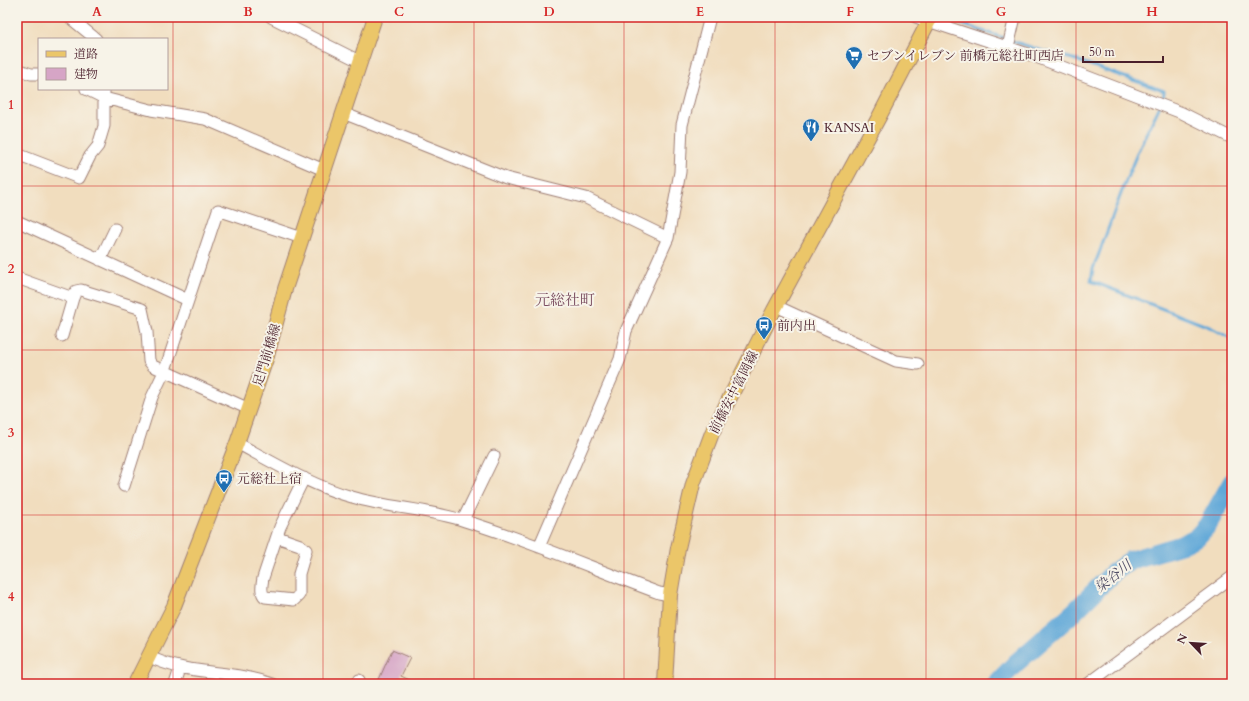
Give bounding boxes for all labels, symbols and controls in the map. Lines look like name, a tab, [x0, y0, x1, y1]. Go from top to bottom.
text: A	[92, 3, 102, 21]
text: B	[243, 3, 253, 21]
text: C	[394, 3, 404, 21]
text: D	[543, 3, 555, 21]
text: E	[696, 3, 704, 21]
text: F	[846, 3, 854, 21]
text: G	[996, 3, 1007, 21]
text: H	[1146, 3, 1158, 21]
legend	[38, 38, 168, 90]
scale bar	[1083, 38, 1163, 64]
text: 50 m	[1089, 44, 1116, 60]
supermarket icon: セブンイレブン 前橋元総社町西店	[844, 45, 864, 70]
text: 道路	[74, 46, 98, 62]
place label: セブンイレブン 前橋元総社町西店	[867, 47, 1064, 65]
text: 建物	[74, 66, 98, 82]
text: 1	[8, 96, 14, 114]
restaurant icon: KANSAI	[801, 117, 821, 142]
place label: KANSAI	[824, 119, 874, 137]
text: 2	[8, 260, 15, 278]
district label: 元総社町	[535, 290, 595, 310]
bus stop icon: 前内出	[754, 315, 774, 340]
place label: 前内出	[777, 317, 816, 335]
street label: 足門前橋線	[249, 322, 285, 389]
street label: 前橋安中富岡線	[705, 348, 763, 437]
text: 3	[8, 424, 15, 442]
bus stop icon: 元総社上宿	[214, 468, 234, 493]
place label: 元総社上宿	[237, 470, 302, 488]
water label: 染谷川	[1091, 555, 1137, 597]
text: 4	[8, 588, 15, 606]
north arrow	[1171, 623, 1211, 663]
text: N	[1174, 631, 1191, 646]

